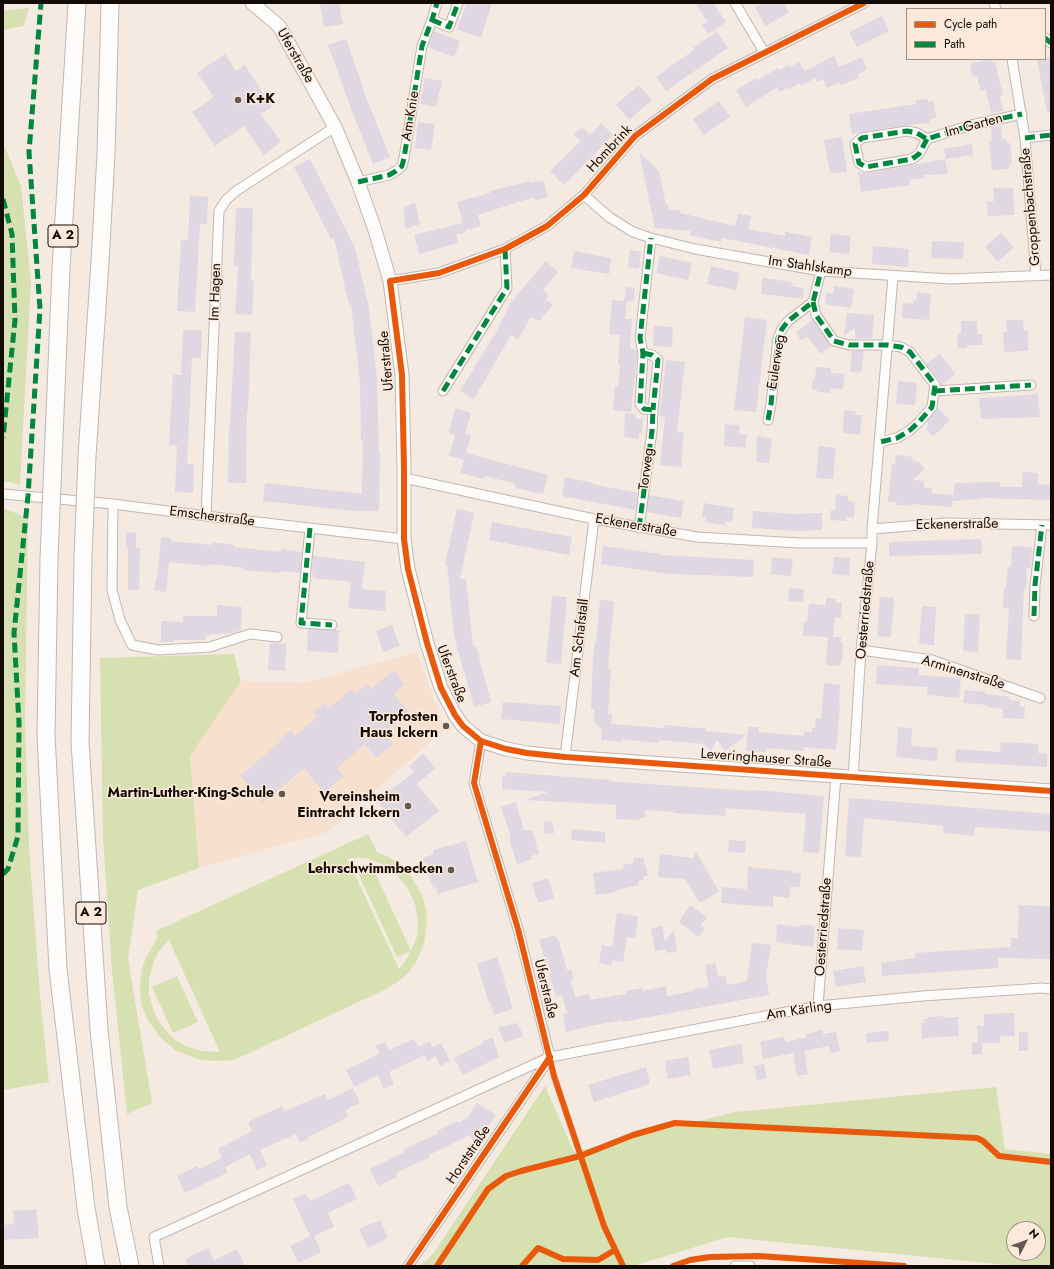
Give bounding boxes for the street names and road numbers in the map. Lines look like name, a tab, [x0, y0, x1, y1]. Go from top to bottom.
street label: Uferstraße	[273, 26, 317, 86]
street label: Am Knie	[399, 90, 423, 142]
street label: Im Garten	[943, 110, 1005, 142]
street label: Hombrink	[584, 122, 636, 176]
street label: Groppenbachstraße	[1017, 147, 1045, 267]
road number: A 2	[48, 225, 78, 247]
street label: Im Stahlskamp	[767, 253, 853, 281]
street label: Im Hagen	[207, 263, 225, 321]
street label: Uferstraße	[376, 330, 398, 392]
street label: Eulerweg	[764, 333, 790, 391]
street label: Torweg	[636, 447, 658, 491]
street label: Emscherstraße	[168, 503, 256, 531]
street label: Eckenerstraße	[594, 511, 678, 541]
street label: Eckenerstraße	[916, 516, 998, 534]
street label: Oesterriedstraße	[853, 560, 879, 660]
street label: Am Schafstall	[567, 598, 593, 678]
street label: Uferstraße	[432, 643, 470, 705]
street label: Arminenstraße	[919, 652, 1007, 694]
street label: Leveringhauser Straße	[700, 746, 832, 772]
street label: Oesterriedstraße	[812, 877, 836, 977]
road number: A 2	[76, 902, 106, 924]
street label: Uferstraße	[530, 958, 560, 1020]
street label: Am Kärling	[765, 998, 833, 1024]
street label: Horststraße	[443, 1122, 495, 1188]

